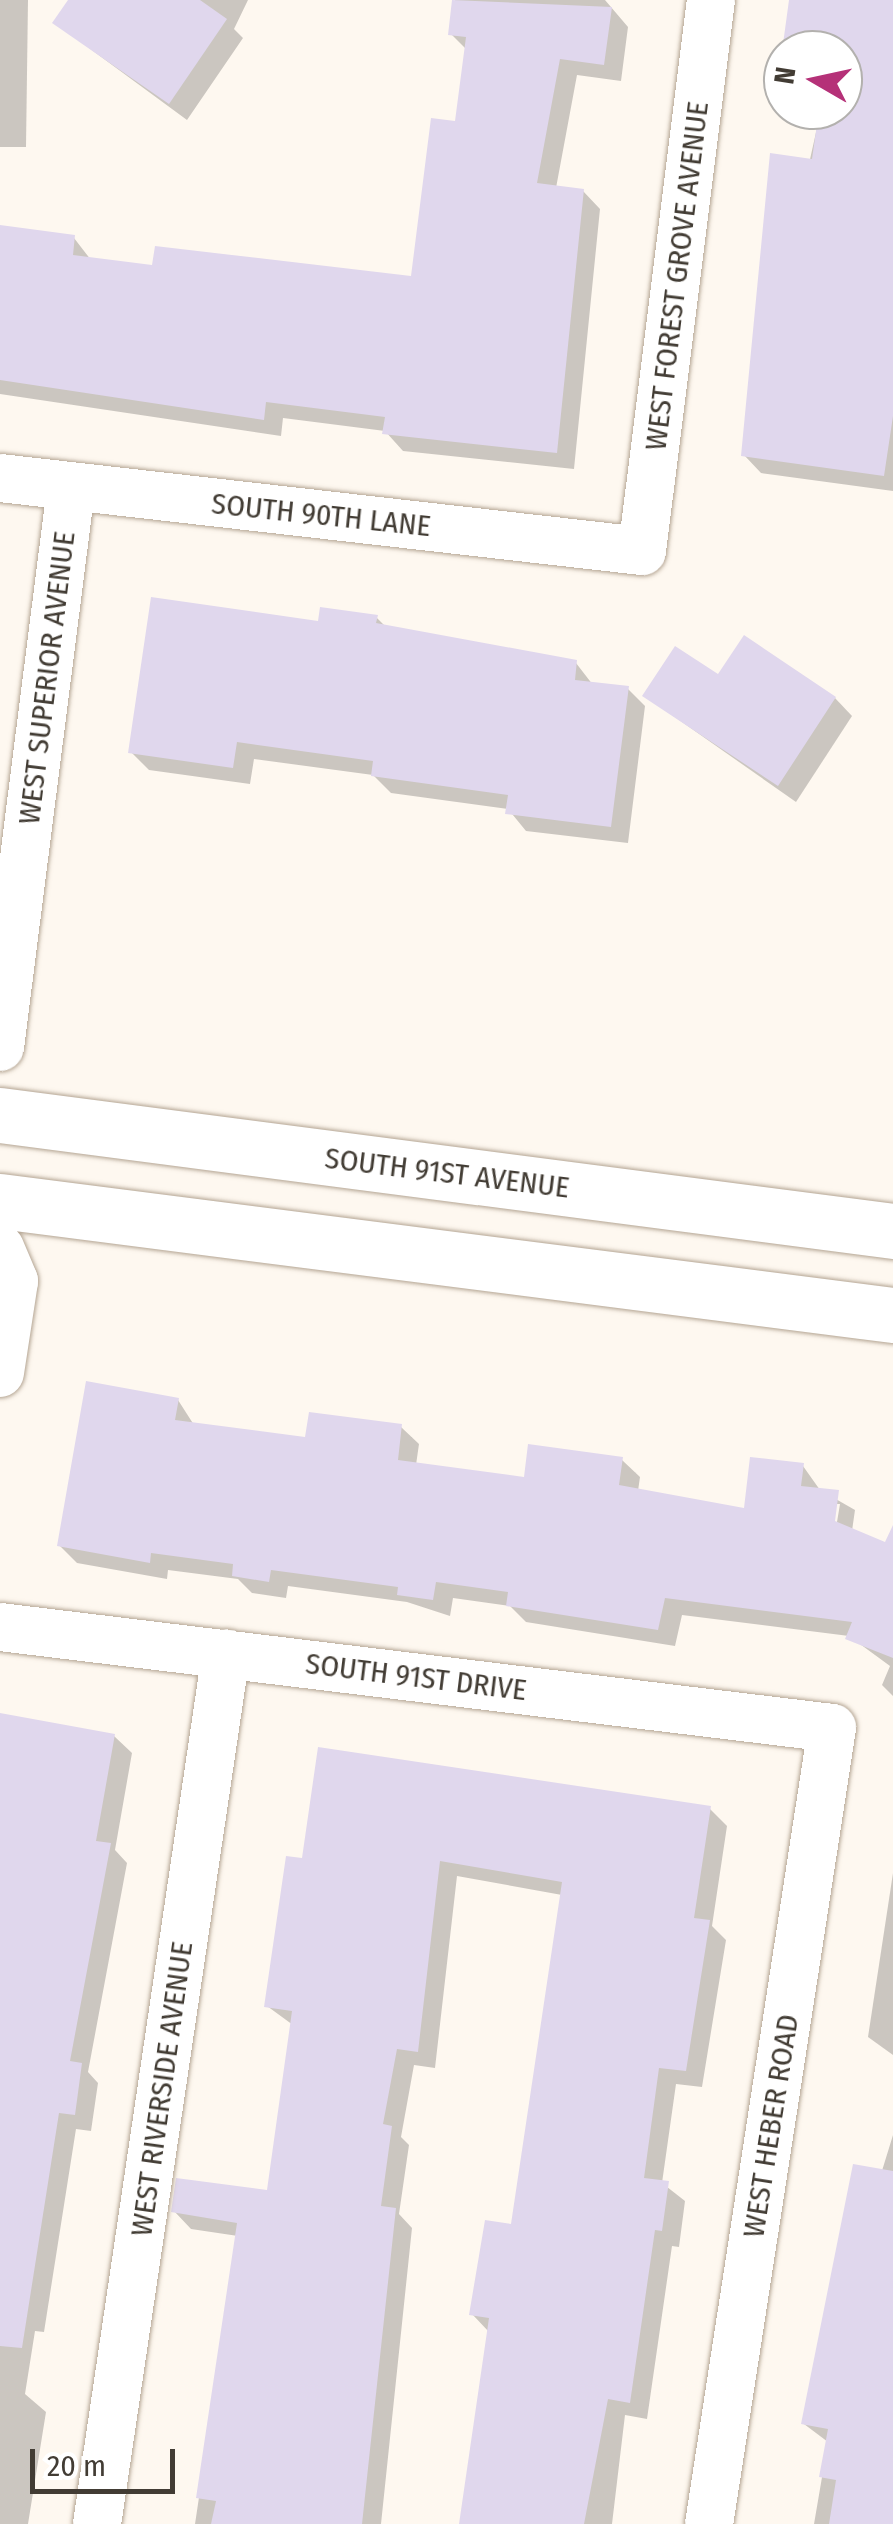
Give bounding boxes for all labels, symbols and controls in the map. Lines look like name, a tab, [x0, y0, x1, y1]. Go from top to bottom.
north arrow	[763, 30, 863, 130]
text: N	[767, 65, 802, 86]
street label: WEST FOREST GROVE AVENUE	[638, 100, 716, 452]
street label: SOUTH 90TH LANE	[210, 486, 432, 544]
street label: WEST SUPERIOR AVENUE	[11, 530, 83, 826]
street label: SOUTH 91ST AVENUE	[323, 1140, 571, 1206]
street label: SOUTH 91ST DRIVE	[303, 1646, 529, 1708]
street label: WEST RIVERSIDE AVENUE	[124, 1939, 200, 2239]
street label: WEST HEBER ROAD	[736, 2012, 806, 2240]
scale bar	[35, 2429, 180, 2491]
text: 20 m	[47, 2448, 106, 2484]

